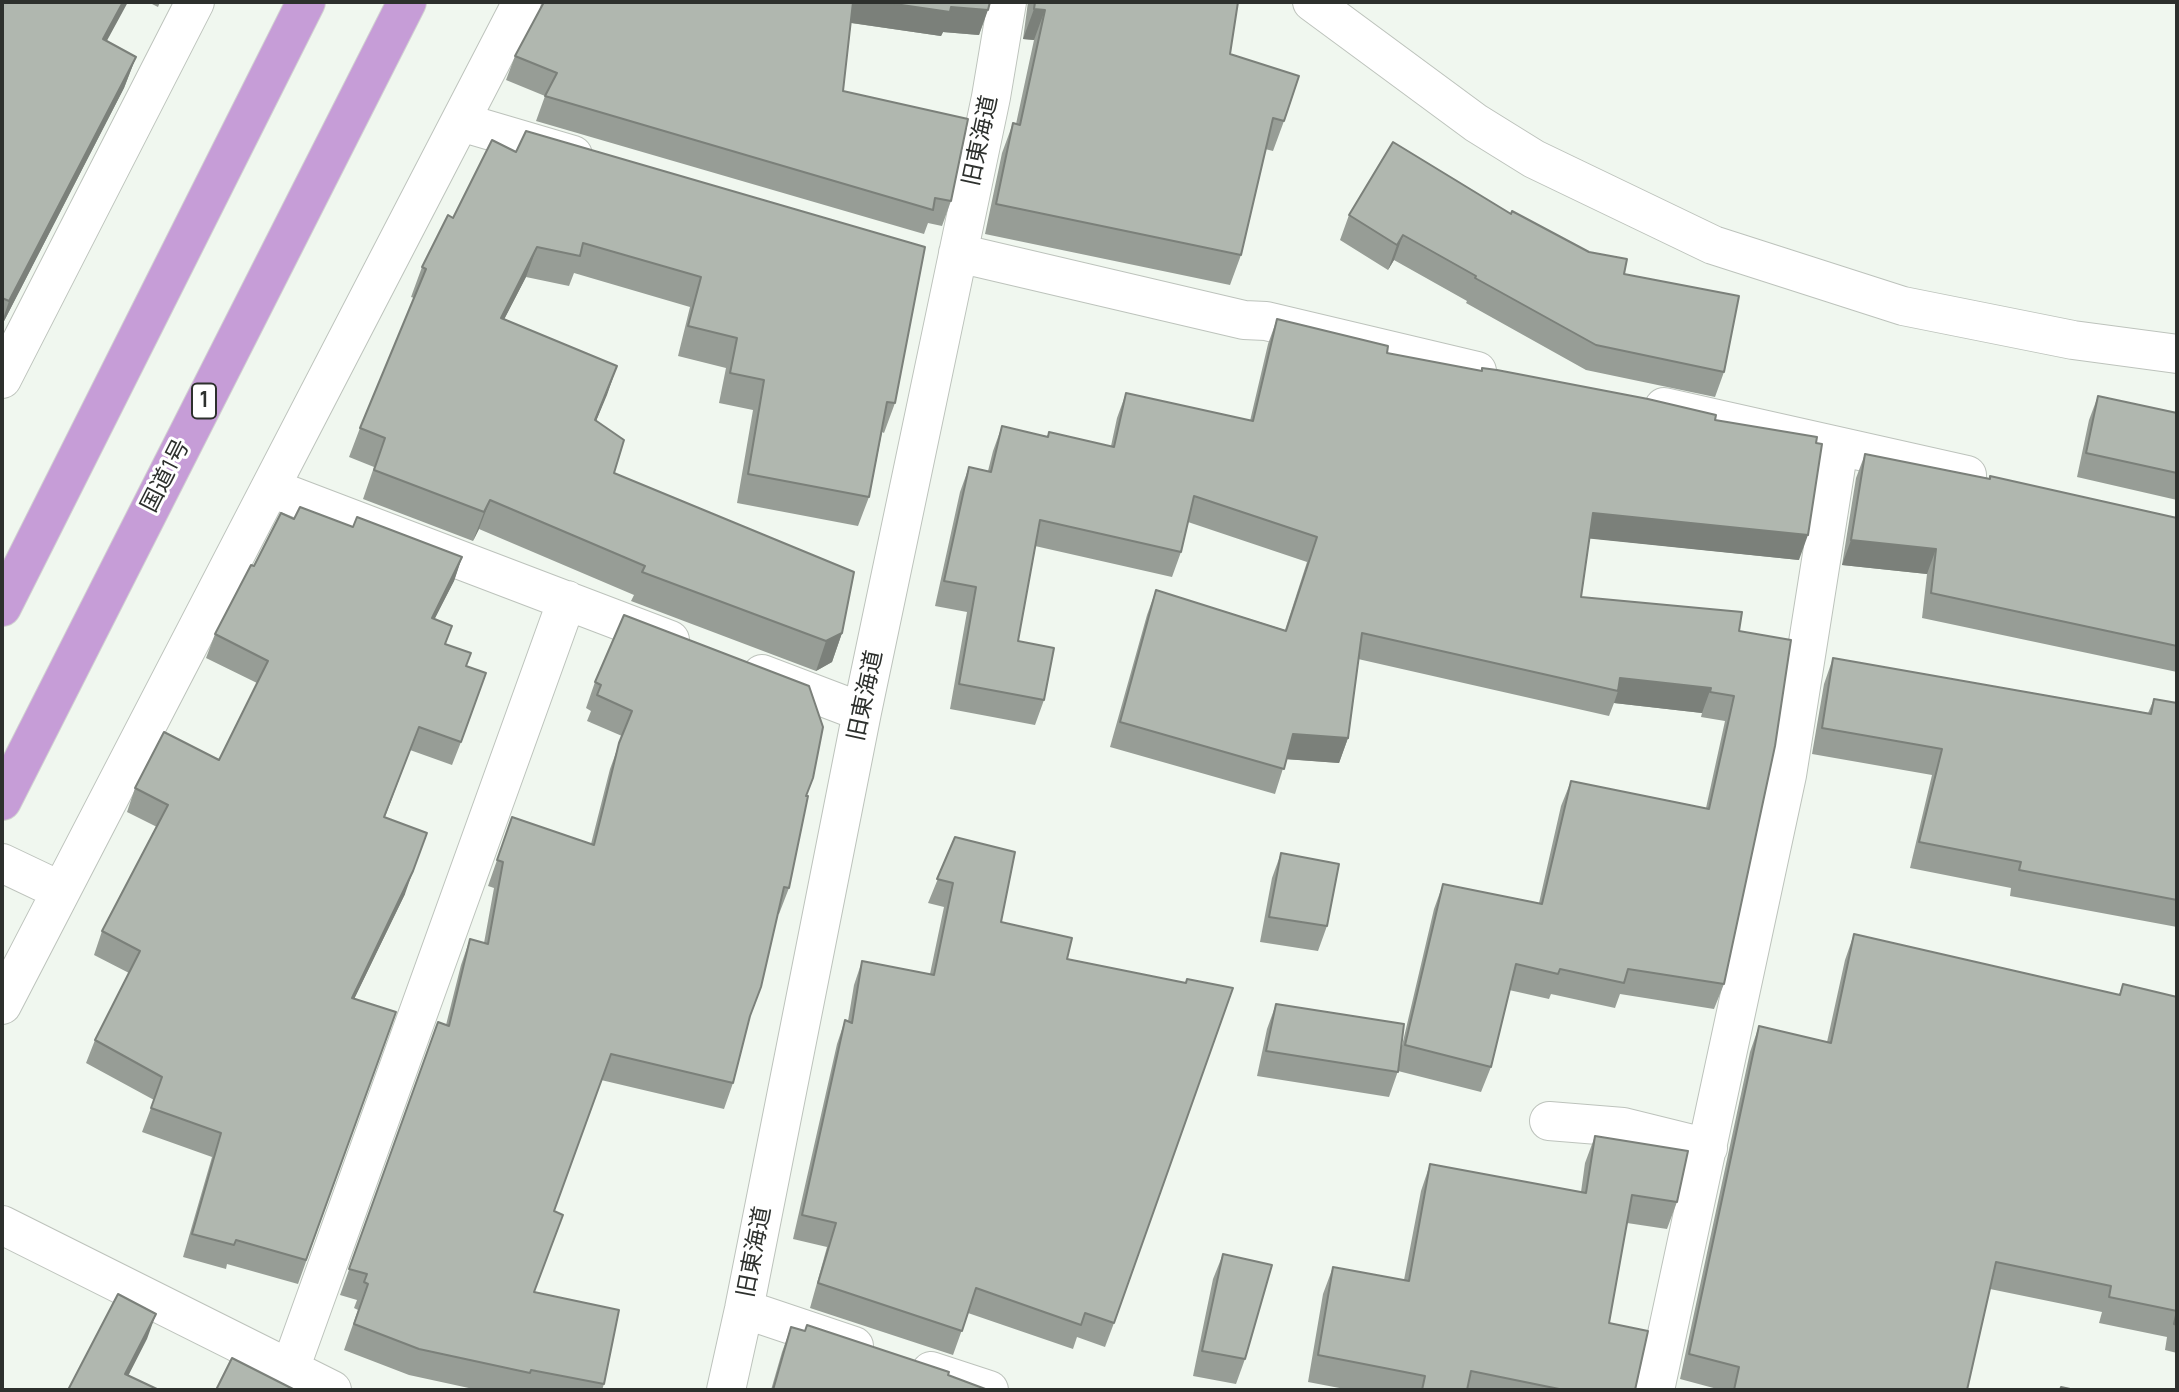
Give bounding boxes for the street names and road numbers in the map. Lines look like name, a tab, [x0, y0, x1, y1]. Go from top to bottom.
street label: 旧東海道	[958, 93, 1004, 189]
road number: 1	[192, 384, 216, 418]
street label: 国道1号	[136, 435, 196, 517]
street label: 旧東海道	[843, 648, 889, 744]
street label: 旧東海道	[733, 1204, 777, 1300]

